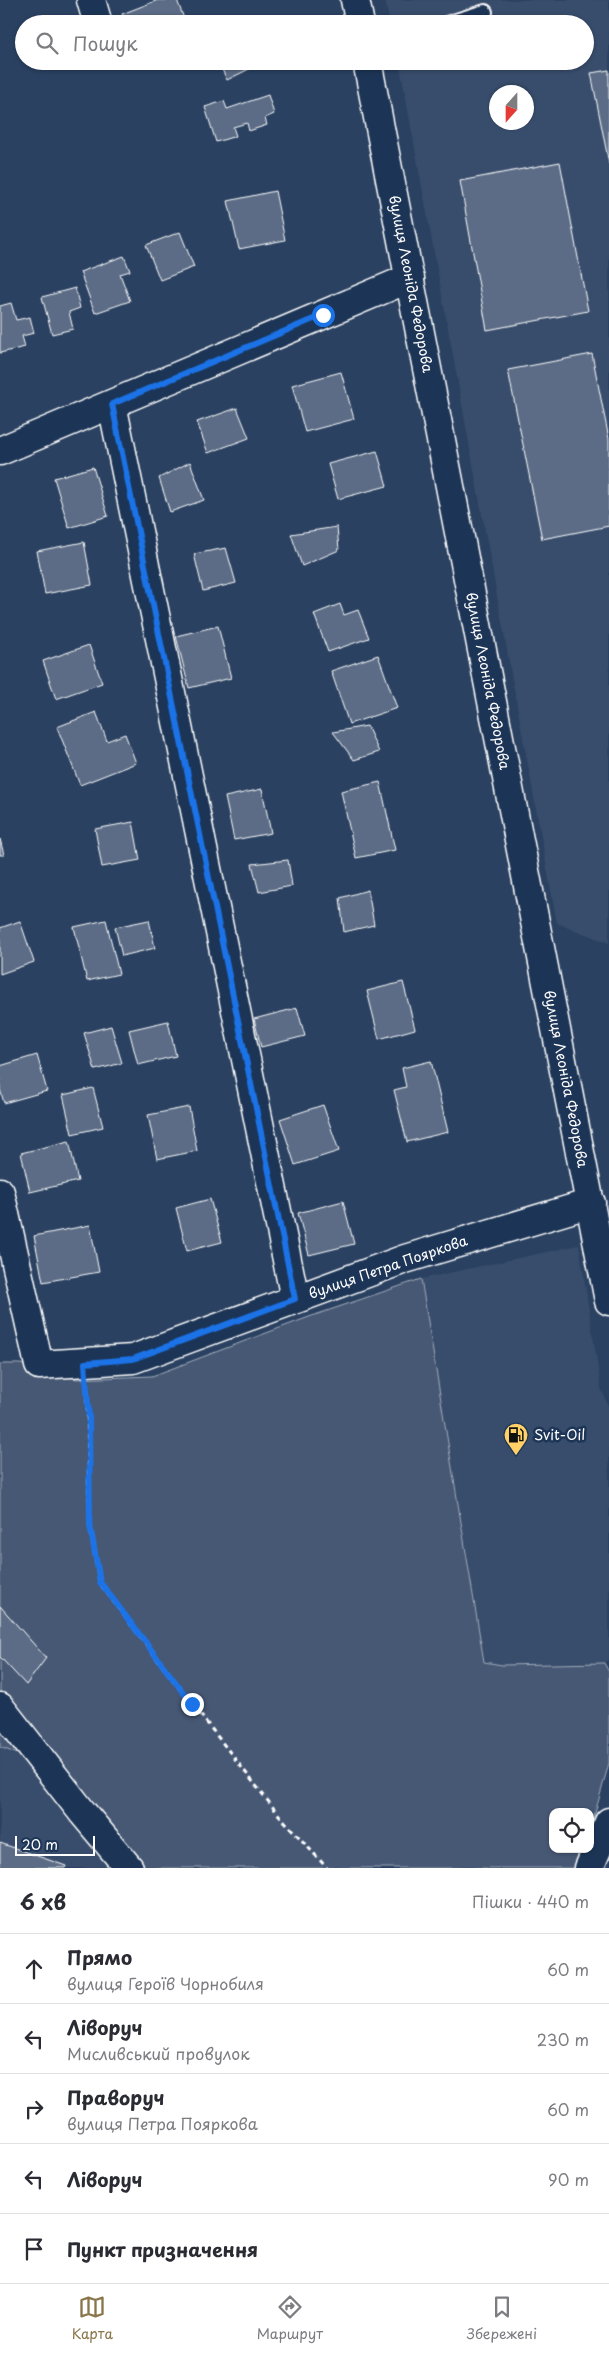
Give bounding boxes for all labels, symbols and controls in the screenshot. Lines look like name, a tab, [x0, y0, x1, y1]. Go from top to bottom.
search box	[15, 15, 594, 70]
icon: search	[33, 29, 61, 57]
text: Пошук	[73, 29, 138, 57]
north arrow	[489, 85, 534, 130]
street label: вулиця Леоніда Федорова	[384, 193, 439, 375]
route start	[312, 304, 335, 327]
street label: вулиця Леоніда Федорова	[461, 590, 516, 772]
street label: вулиця Леоніда Федорова	[539, 988, 594, 1170]
street label: вулиця Петра Пояркова	[306, 1229, 470, 1304]
fuel station icon: Svit-Oil	[503, 1422, 529, 1456]
place label: Svit-Oil	[534, 1424, 585, 1445]
route end	[181, 1693, 204, 1716]
map controls	[549, 1808, 594, 1853]
button: locate	[549, 1808, 594, 1853]
scale bar	[15, 1833, 95, 1856]
text: 20 m	[22, 1834, 58, 1855]
text: 6 хв	[20, 1885, 66, 1917]
text: Пішки · 440 m	[472, 1889, 589, 1913]
text: Прямо	[67, 1943, 132, 1971]
icon: ahead	[20, 1955, 48, 1983]
text: 60 m	[547, 1957, 589, 1981]
text: вулиця Героїв Чорнобиля	[67, 1971, 264, 1995]
text: Ліворуч	[67, 2013, 143, 2041]
icon: left	[20, 2025, 48, 2053]
text: 230 m	[537, 2027, 589, 2051]
text: Мисливський провулок	[67, 2041, 250, 2065]
text: Праворуч	[67, 2083, 164, 2111]
icon: right	[20, 2095, 48, 2123]
text: 60 m	[547, 2097, 589, 2121]
text: вулиця Петра Пояркова	[67, 2111, 258, 2135]
icon: left	[20, 2165, 48, 2193]
text: Ліворуч	[67, 2165, 143, 2193]
text: 90 m	[548, 2167, 589, 2191]
icon: arrive	[20, 2235, 48, 2263]
text: Пункт призначення	[67, 2235, 258, 2263]
tab: Карта	[72, 2293, 113, 2344]
tab: Маршрут	[257, 2293, 323, 2344]
tab: Збережені	[467, 2293, 537, 2344]

